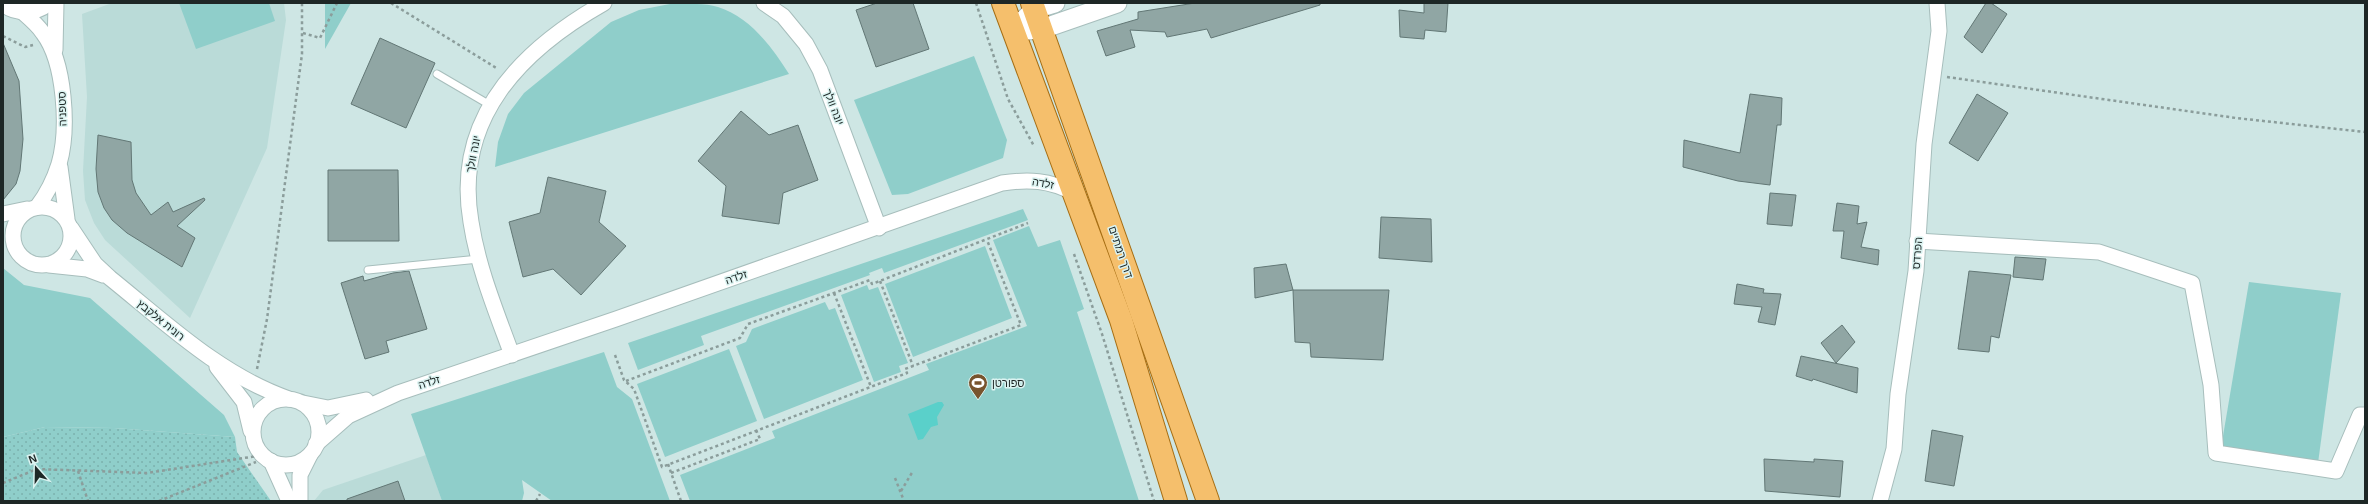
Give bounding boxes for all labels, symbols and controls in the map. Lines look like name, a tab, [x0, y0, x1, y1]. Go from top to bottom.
street label: יונה וולך	[822, 87, 846, 127]
street label: סטפניה	[55, 91, 69, 127]
street label: יונה וולך	[464, 135, 482, 173]
street label: זלדה	[1031, 175, 1055, 191]
street label: דרך רמתיים	[1106, 224, 1136, 280]
street label: הפרדס	[1910, 236, 1924, 270]
street label: זלדה	[724, 268, 749, 286]
street label: רונית אלקבץ	[135, 297, 187, 343]
sports icon: ספורטן	[967, 372, 989, 400]
street label: זלדה	[417, 373, 442, 391]
place label: ספורטן	[992, 377, 1025, 389]
north arrow	[16, 448, 56, 488]
text: N	[27, 452, 38, 466]

